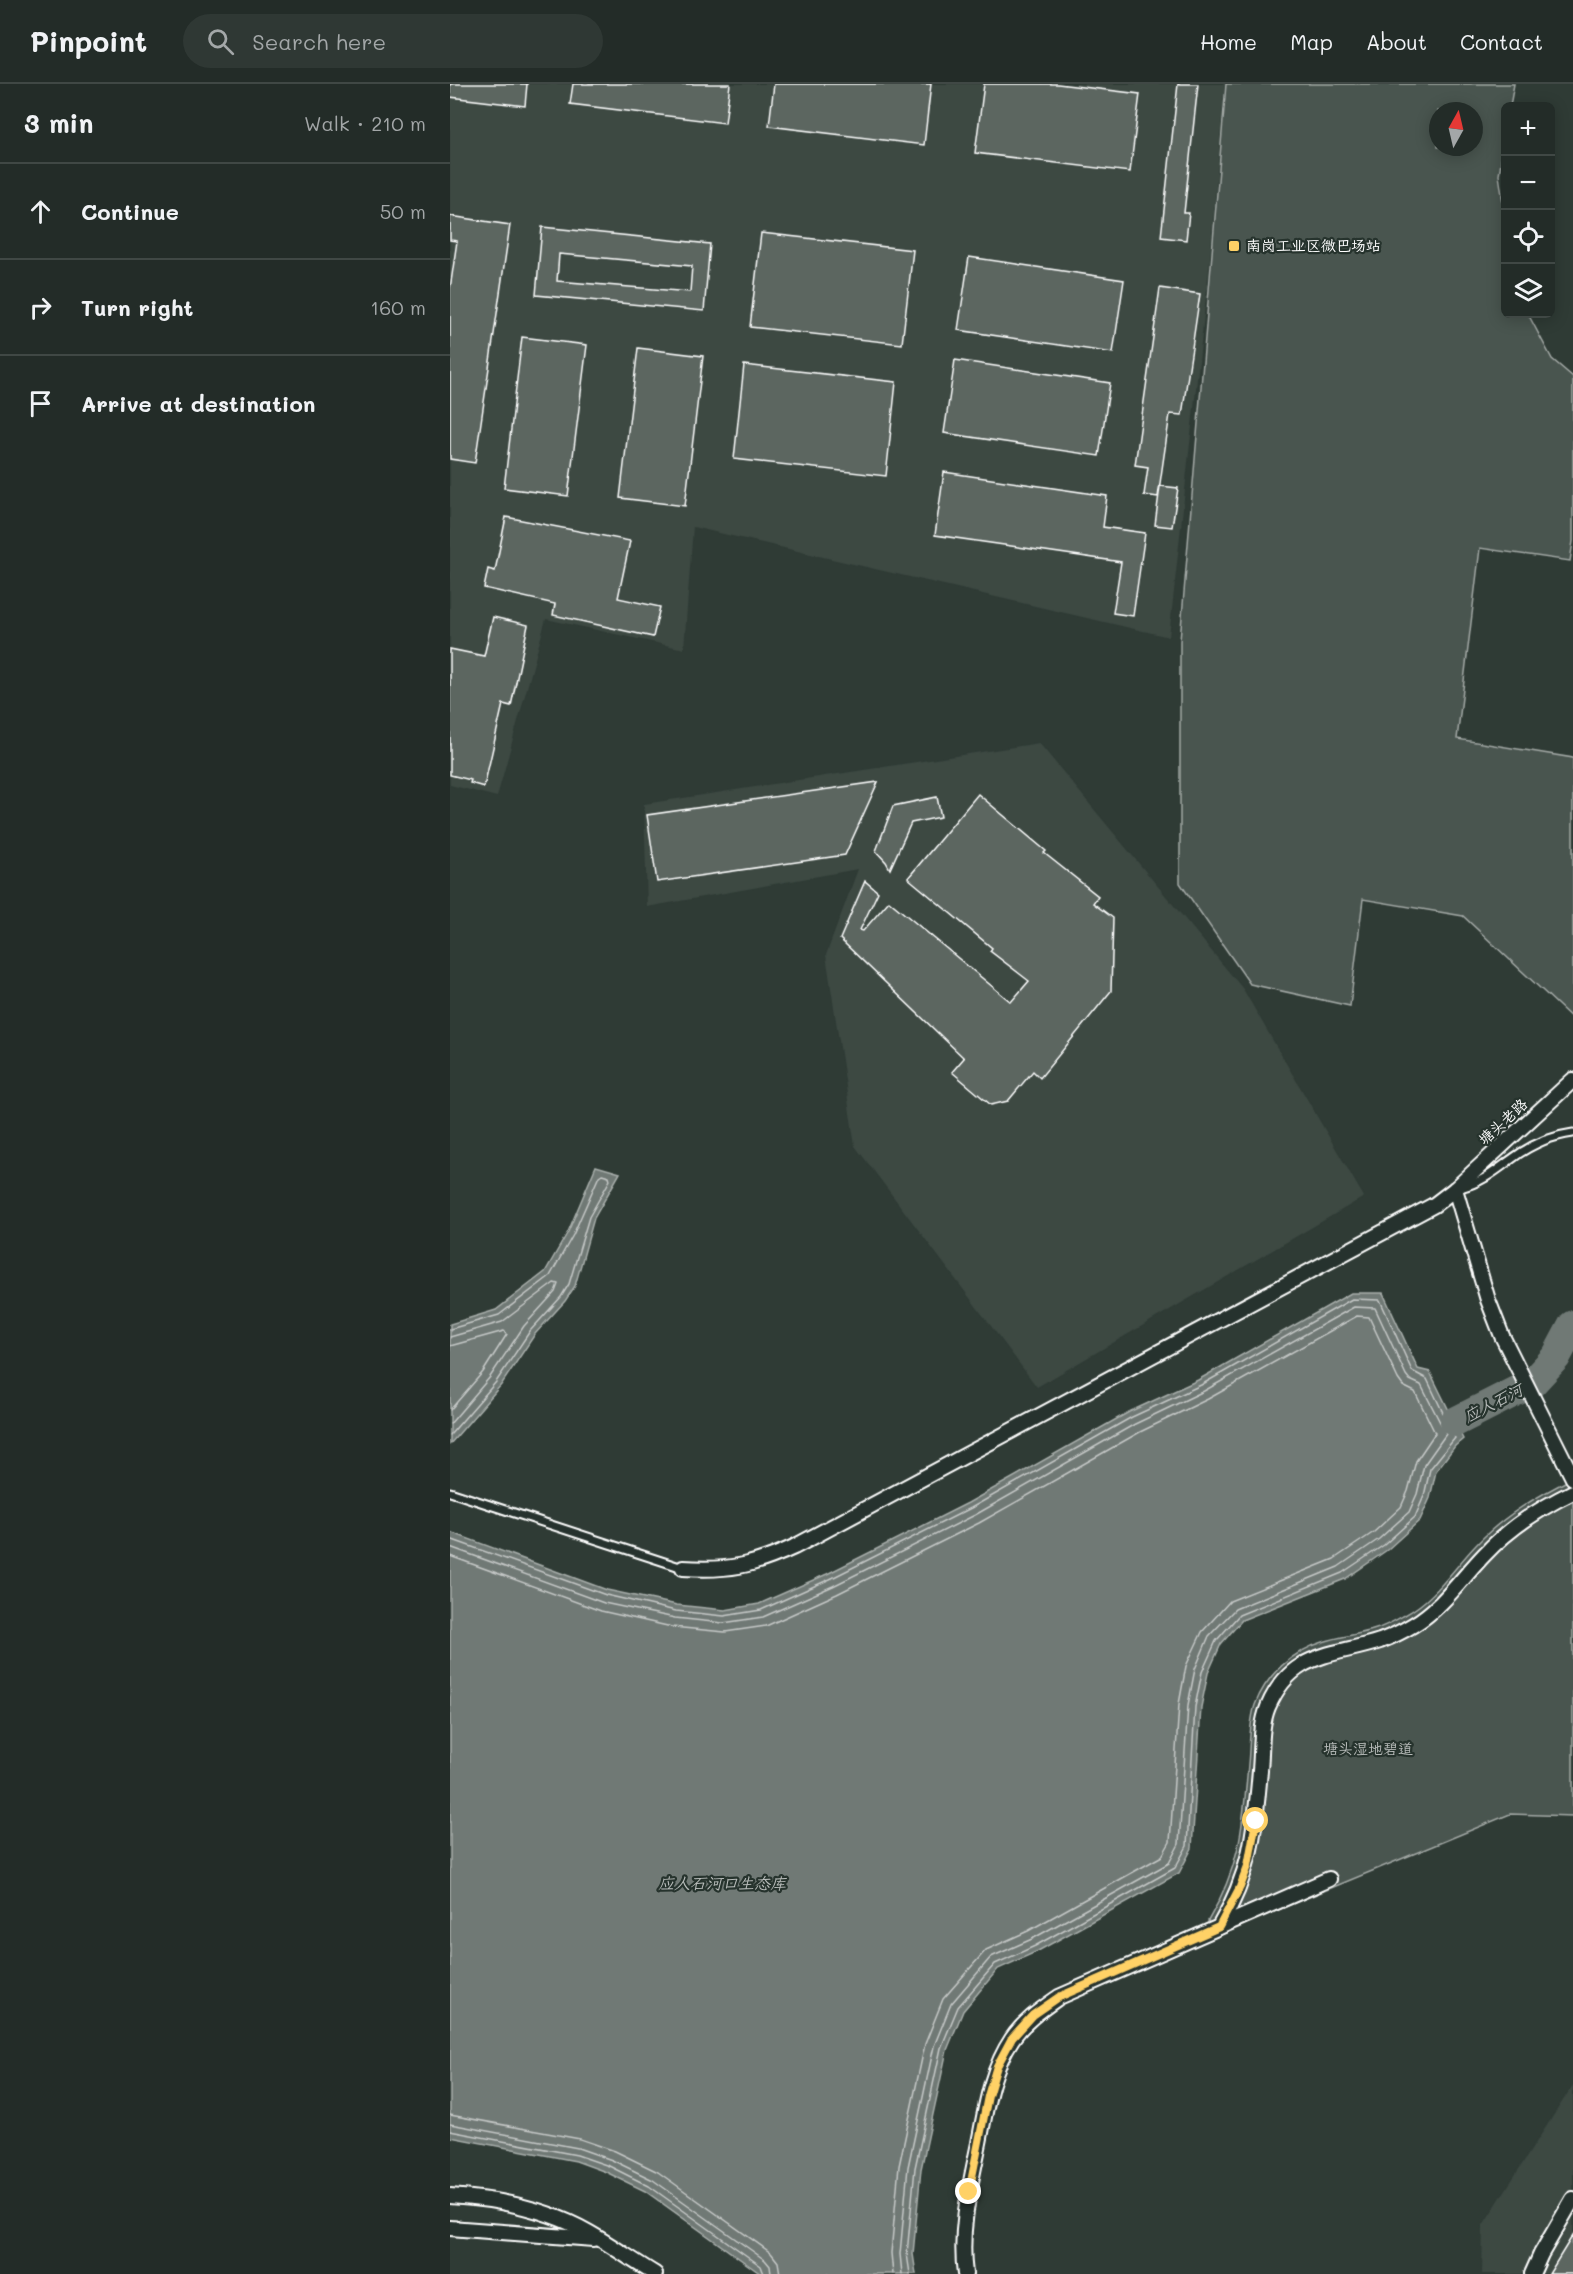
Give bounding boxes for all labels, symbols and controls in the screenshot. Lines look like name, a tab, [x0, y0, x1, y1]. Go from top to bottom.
search box	[183, 14, 603, 68]
text: Pinpoint	[30, 23, 147, 59]
icon: search	[204, 25, 237, 58]
text: Search here	[252, 27, 386, 56]
text: Home	[1200, 28, 1257, 55]
text: Map	[1290, 28, 1333, 55]
text: About	[1366, 28, 1427, 55]
text: Contact	[1460, 28, 1543, 55]
north arrow	[1429, 102, 1483, 156]
map controls	[1501, 102, 1555, 318]
button: +	[1501, 102, 1555, 156]
text: 3 min	[24, 106, 93, 140]
text: Walk · 210 m	[304, 110, 426, 136]
button: −	[1501, 156, 1555, 210]
icon: ahead	[24, 195, 57, 228]
text: Continue	[81, 197, 179, 226]
text: 50 m	[380, 198, 426, 224]
button: locate	[1501, 210, 1555, 264]
place label: 南岗工业区微巴场站	[1246, 235, 1381, 255]
marker: 南岗工业区微巴场站	[1227, 239, 1241, 253]
button: layers	[1501, 264, 1555, 318]
icon: right	[24, 291, 57, 324]
text: Turn right	[81, 293, 193, 322]
text: 160 m	[370, 294, 426, 320]
icon: arrive	[24, 387, 57, 420]
text: Arrive at destination	[81, 389, 316, 418]
street label: 塘头老路	[1474, 1093, 1531, 1149]
water label: 应人石河	[1459, 1377, 1529, 1426]
park label: 塘头湿地碧道	[1323, 1738, 1413, 1758]
route start	[1242, 1807, 1268, 1833]
water label: 应人石河口生态库	[658, 1872, 788, 1893]
route end	[955, 2178, 981, 2204]

